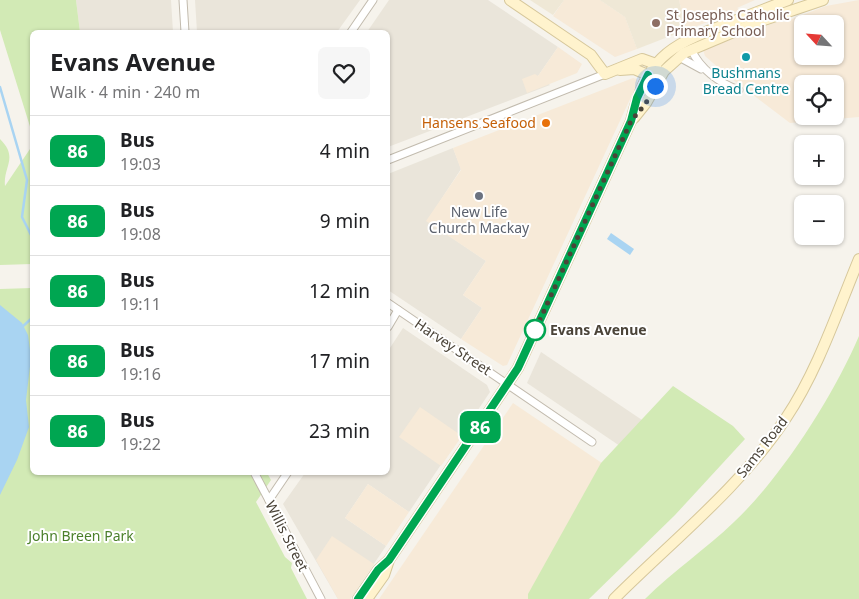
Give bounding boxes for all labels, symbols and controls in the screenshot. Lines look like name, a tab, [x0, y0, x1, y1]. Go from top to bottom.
place label: St Josephs Catholic Primary School	[666, 5, 790, 40]
north arrow	[794, 15, 844, 65]
map controls	[794, 15, 844, 245]
marker: St Josephs Catholic Primary School	[650, 17, 662, 29]
text: Evans Avenue	[50, 45, 216, 78]
button: heart	[318, 47, 370, 99]
marker: Bushmans Bread Centre	[740, 51, 752, 63]
place label: Bushmans Bread Centre	[703, 63, 789, 98]
your location	[643, 74, 668, 99]
button: locate	[794, 75, 844, 125]
text: Walk · 4 min · 240 m	[50, 81, 200, 103]
place label: Hansens Seafood	[422, 113, 536, 132]
marker: Hansens Seafood	[540, 117, 552, 129]
text: Bus	[120, 127, 155, 153]
button: +	[794, 135, 844, 185]
text: 4 min	[320, 138, 370, 164]
text: 86	[67, 139, 88, 163]
text: 19:03	[120, 153, 161, 175]
marker: New Life Church Mackay	[473, 190, 485, 202]
button: −	[794, 195, 844, 245]
text: Bus	[120, 197, 155, 223]
place label: New Life Church Mackay	[429, 202, 530, 237]
text: 9 min	[320, 208, 370, 234]
text: 86	[67, 209, 88, 233]
text: 19:08	[120, 223, 161, 245]
text: Bus	[120, 267, 155, 293]
text: 12 min	[309, 278, 370, 304]
text: 86	[67, 279, 88, 303]
text: 19:11	[120, 293, 161, 315]
street label: Harvey Street	[411, 314, 495, 379]
marker: Evans Avenue	[524, 319, 546, 341]
place label: Evans Avenue	[550, 320, 647, 339]
text: Bus	[120, 337, 155, 363]
text: 17 min	[309, 348, 370, 374]
text: 86	[67, 349, 88, 373]
text: 19:16	[120, 363, 161, 385]
text: Bus	[120, 407, 155, 433]
line badge: 86	[458, 411, 502, 443]
street label: Sams Road	[732, 412, 791, 481]
text: 86	[470, 415, 490, 439]
text: 23 min	[309, 418, 370, 444]
text: 86	[67, 419, 88, 443]
text: 19:22	[120, 433, 161, 455]
street label: Willis Street	[262, 497, 313, 574]
park label: John Breen Park	[26, 526, 134, 545]

